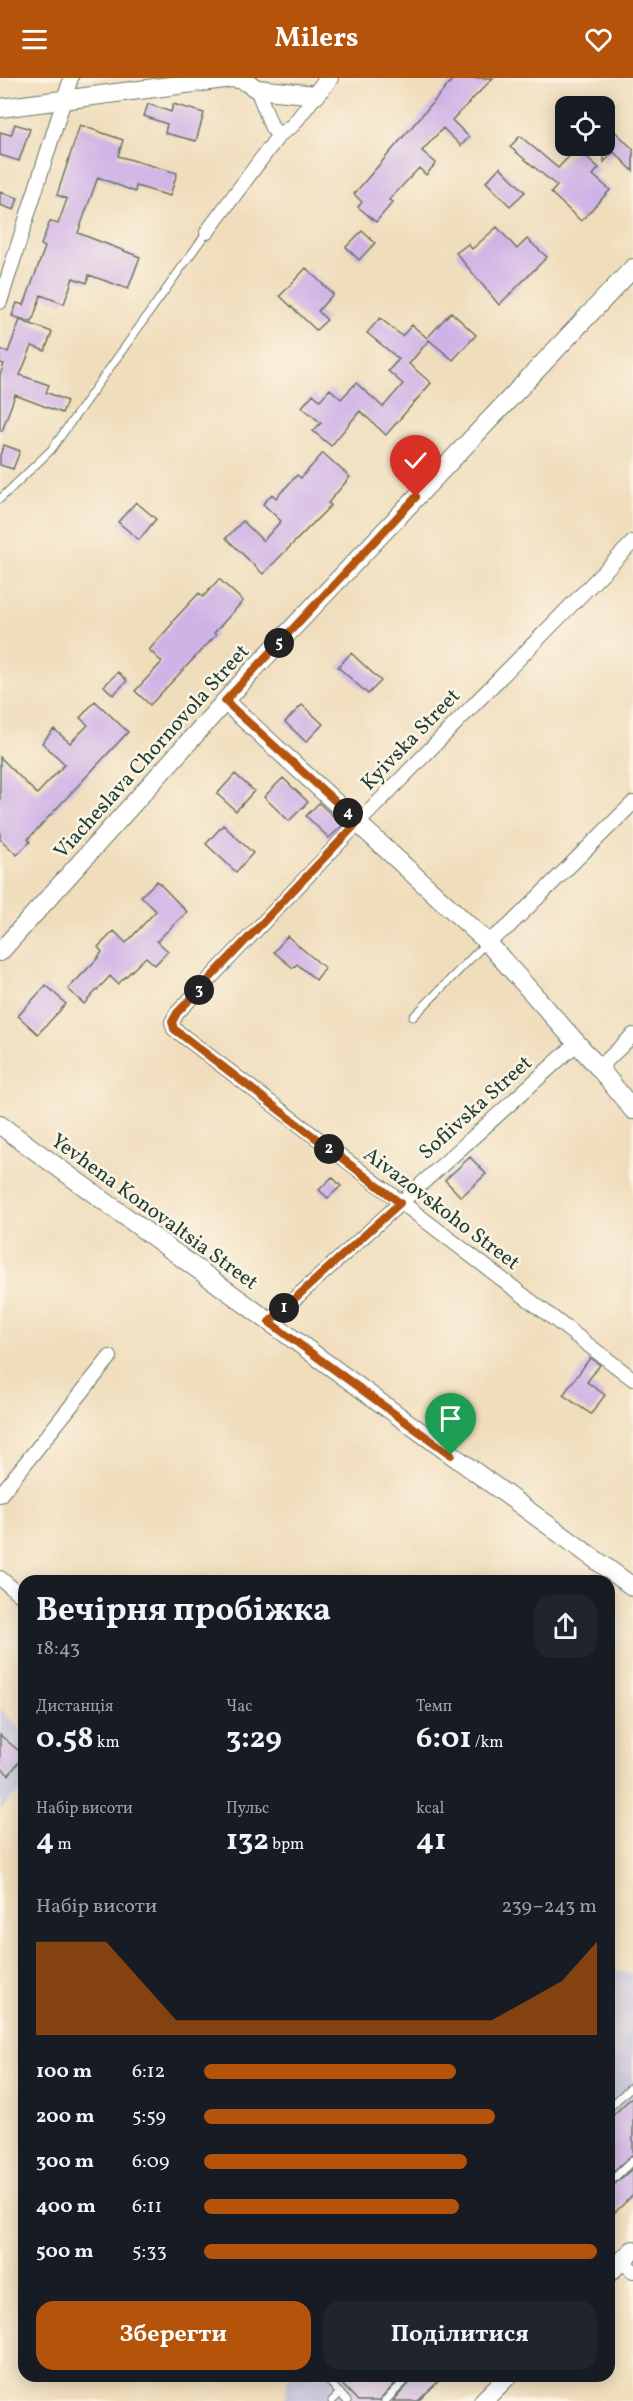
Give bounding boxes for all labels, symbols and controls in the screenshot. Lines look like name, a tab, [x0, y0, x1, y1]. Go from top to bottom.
text: Milers	[275, 20, 358, 58]
icon: menu	[18, 23, 51, 56]
icon: heart	[582, 23, 615, 56]
map controls	[555, 96, 615, 156]
button: locate	[555, 96, 615, 156]
pin	[390, 435, 441, 497]
icon: check	[399, 444, 432, 477]
pin: 5	[264, 628, 294, 658]
text: 5	[275, 632, 283, 654]
street label: Viacheslava Chornovola Street	[48, 638, 257, 866]
street label: Kyivska Street	[355, 683, 467, 797]
pin: 4	[333, 798, 363, 828]
text: 4	[343, 802, 353, 824]
pin: 3	[184, 975, 214, 1005]
text: 3	[195, 979, 203, 1001]
street label: Sofiivska Street	[413, 1049, 539, 1167]
street label: Yevhena Konovaltsia Street	[44, 1127, 264, 1297]
pin: 2	[314, 1134, 344, 1164]
text: 2	[325, 1138, 333, 1160]
street label: Aivazovskoho Street	[357, 1141, 525, 1278]
pin: 1	[269, 1293, 299, 1323]
text: 1	[281, 1297, 287, 1319]
pin	[425, 1393, 476, 1455]
icon: arrive	[434, 1402, 467, 1435]
text: Вечірня пробіжка	[36, 1589, 331, 1635]
button: share	[534, 1595, 597, 1658]
text: 18:43	[36, 1635, 80, 1663]
text: Дистанція	[36, 1696, 113, 1718]
text: Час	[226, 1696, 252, 1718]
text: Темп	[416, 1696, 452, 1718]
text: 0.58	[36, 1718, 94, 1760]
text: 3:29	[226, 1718, 282, 1760]
text: 6:01	[416, 1718, 472, 1760]
text: km	[94, 1732, 120, 1754]
text: /km	[472, 1732, 503, 1754]
text: Набір висоти	[36, 1798, 133, 1820]
text: Пульс	[226, 1798, 269, 1820]
text: kcal	[416, 1798, 444, 1820]
text: 4	[36, 1820, 54, 1862]
text: 132	[226, 1820, 269, 1862]
text: 41	[416, 1820, 446, 1862]
text: m	[54, 1834, 72, 1856]
text: bpm	[269, 1834, 304, 1856]
text: Набір висоти	[36, 1893, 157, 1921]
text: 239–243 m	[501, 1893, 597, 1921]
text: 100 m	[36, 2058, 92, 2086]
text: 6:12	[132, 2058, 165, 2086]
text: 200 m	[36, 2103, 94, 2131]
text: 5:59	[132, 2103, 166, 2131]
text: 300 m	[36, 2148, 94, 2176]
text: 6:09	[132, 2148, 169, 2176]
text: 400 m	[36, 2193, 96, 2221]
text: 6:11	[132, 2193, 162, 2221]
text: 500 m	[36, 2238, 94, 2266]
text: 5:33	[132, 2238, 167, 2266]
button: Зберегти	[36, 2301, 311, 2370]
button: Поділитися	[323, 2301, 597, 2370]

